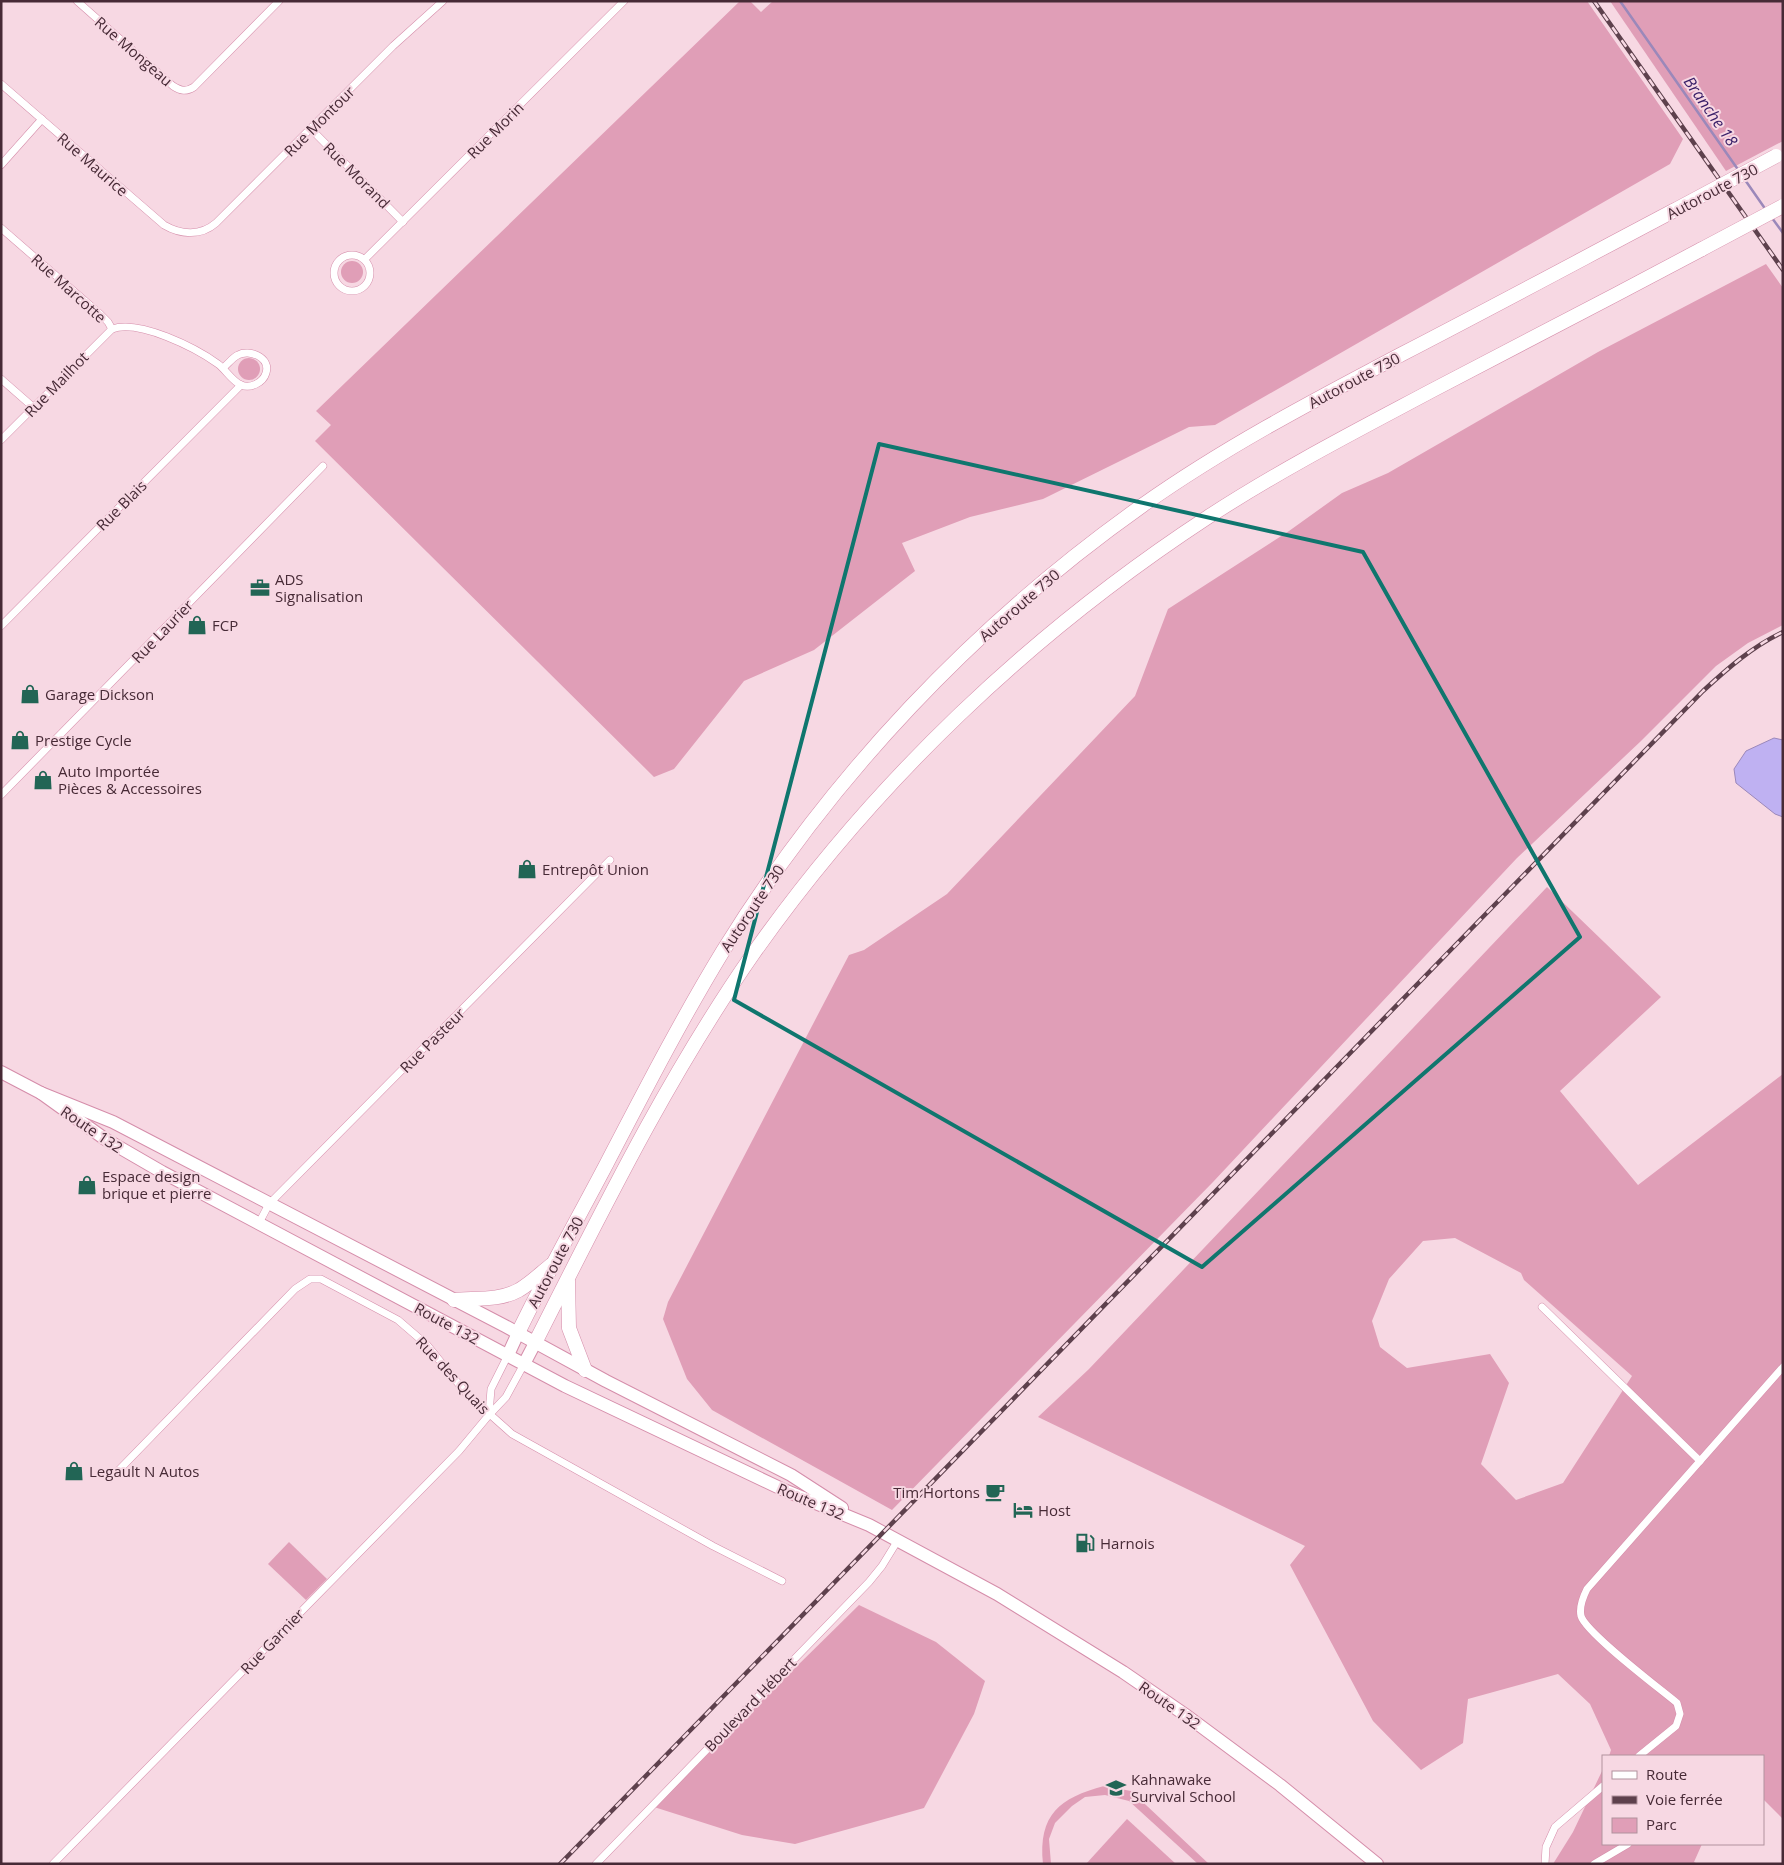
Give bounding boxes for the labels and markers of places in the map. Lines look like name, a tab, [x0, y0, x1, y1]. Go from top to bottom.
place label: ADS Signalisation	[275, 569, 363, 606]
office icon: ADS Signalisation	[249, 577, 271, 599]
shop icon: FCP	[186, 614, 208, 636]
place label: FCP	[212, 615, 238, 635]
shop icon: Garage Dickson	[19, 683, 41, 705]
place label: Garage Dickson	[45, 684, 154, 704]
shop icon: Prestige Cycle	[9, 729, 31, 751]
place label: Prestige Cycle	[35, 730, 132, 750]
place label: Auto Importée Pièces & Accessoires	[58, 761, 202, 798]
shop icon: Auto Importée Pièces & Accessoires	[32, 769, 54, 791]
shop icon: Entrepôt Union	[516, 858, 538, 880]
place label: Entrepôt Union	[542, 859, 649, 879]
place label: Espace design brique et pierre	[102, 1166, 212, 1203]
shop icon: Espace design brique et pierre	[76, 1174, 98, 1196]
shop icon: Legault N Autos	[63, 1460, 85, 1482]
place label: Legault N Autos	[89, 1461, 199, 1481]
cafe icon: Tim Hortons	[984, 1481, 1006, 1503]
place label: Tim Hortons	[893, 1482, 980, 1502]
hotel icon: Host	[1012, 1499, 1034, 1521]
place label: Host	[1038, 1500, 1071, 1520]
fuel station icon: Harnois	[1074, 1532, 1096, 1554]
place label: Harnois	[1100, 1533, 1155, 1553]
place label: Kahnawake Survival School	[1131, 1769, 1236, 1806]
school or university icon: Kahnawake Survival School	[1105, 1777, 1127, 1799]

